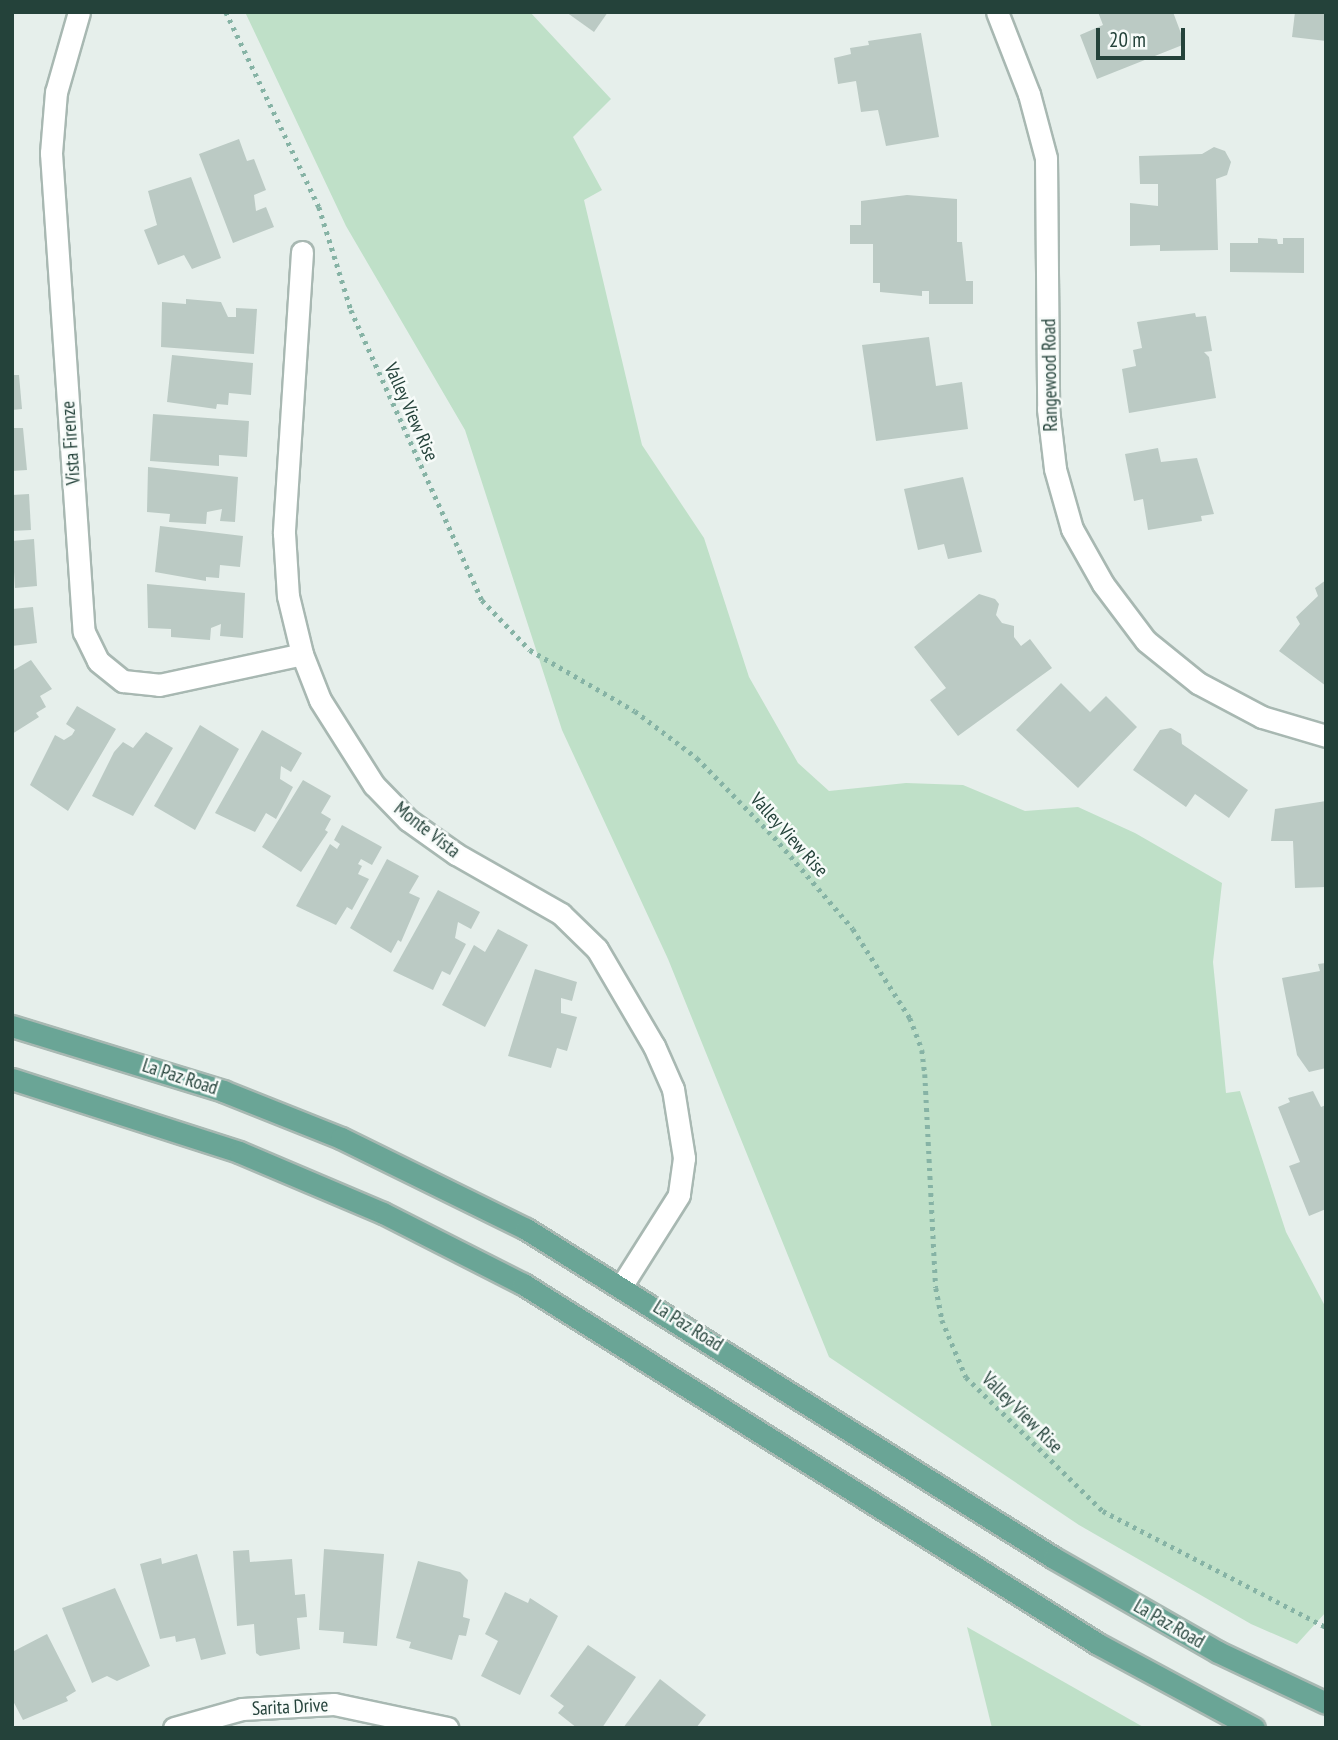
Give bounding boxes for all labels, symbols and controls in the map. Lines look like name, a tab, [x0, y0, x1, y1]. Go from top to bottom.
scale bar	[1100, 14, 1189, 58]
text: 20 m	[1109, 26, 1146, 53]
street label: Rangewood Road	[1038, 318, 1062, 432]
street label: Valley View Rise	[379, 359, 443, 465]
street label: Vista Firenze	[57, 400, 85, 486]
street label: Valley View Rise	[745, 788, 833, 882]
street label: Monte Vista	[389, 797, 465, 863]
street label: La Paz Road	[139, 1054, 221, 1100]
street label: La Paz Road	[649, 1296, 727, 1356]
street label: Valley View Rise	[976, 1367, 1068, 1459]
street label: La Paz Road	[1129, 1595, 1209, 1653]
street label: Sarita Drive	[251, 1694, 329, 1720]

